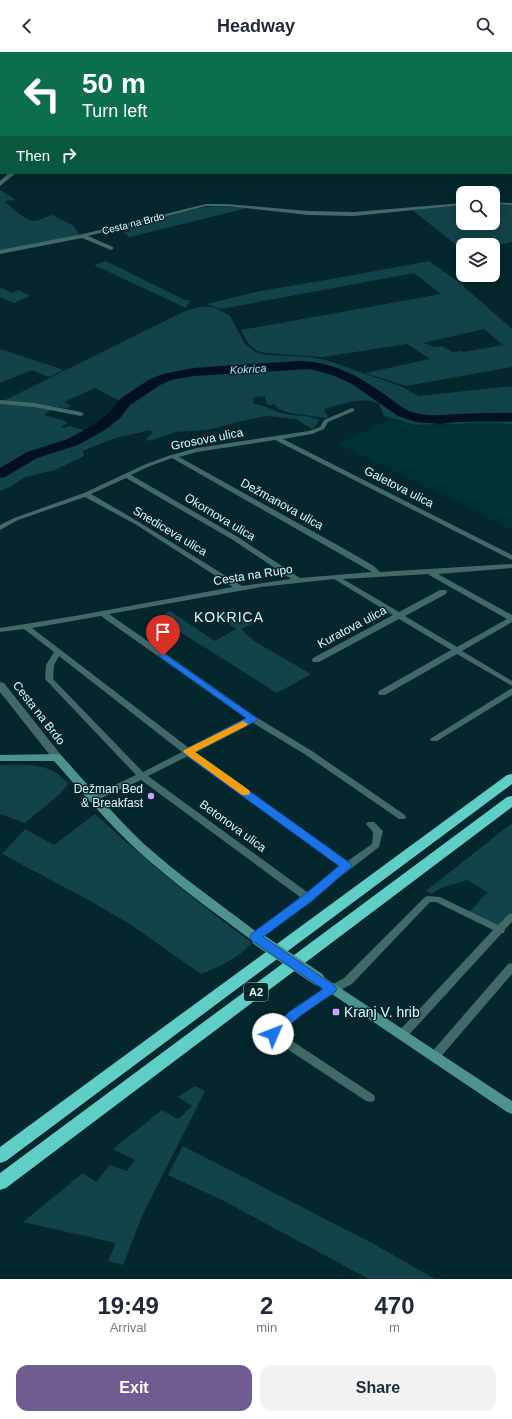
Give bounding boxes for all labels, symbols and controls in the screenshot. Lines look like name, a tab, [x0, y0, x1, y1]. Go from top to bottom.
icon: back	[16, 15, 38, 37]
icon: search	[474, 15, 496, 37]
text: Headway	[217, 16, 295, 36]
icon: left	[16, 68, 68, 120]
text: 50 m	[82, 68, 146, 99]
text: Turn left	[82, 101, 147, 121]
icon: right	[58, 144, 80, 166]
text: Then	[16, 147, 50, 164]
map controls	[456, 186, 500, 282]
button: search	[456, 186, 500, 230]
street label: Cesta na Brdo	[101, 210, 166, 237]
button: layers	[456, 238, 500, 282]
water label: Kokrica	[229, 362, 267, 376]
street label: Grosova ulica	[170, 425, 245, 453]
street label: Galetova ulica	[362, 464, 436, 511]
street label: Dežmanova ulica	[238, 476, 326, 533]
street label: Okornova ulica	[182, 490, 258, 544]
street label: Snediceva ulica	[130, 503, 210, 559]
street label: Cesta na Rupo	[212, 562, 294, 588]
street label: Kuratova ulica	[315, 603, 389, 651]
district label: KOKRICA	[194, 609, 264, 625]
pin	[146, 615, 180, 656]
icon: arrive	[152, 621, 174, 643]
street label: Cesta na Brdo	[10, 678, 68, 748]
place label: Dežman Bed & Breakfast	[74, 782, 144, 810]
marker: Dežman Bed & Breakfast	[146, 791, 156, 801]
street label: Betonova ulica	[197, 797, 269, 855]
road number: A2	[244, 983, 268, 1001]
place label: Kranj V. hrib	[344, 1004, 420, 1020]
marker: Kranj V. hrib	[331, 1007, 341, 1017]
position arrow	[252, 1013, 294, 1055]
text: 19:49	[97, 1292, 159, 1319]
text: 2	[260, 1292, 273, 1319]
text: 470	[375, 1292, 415, 1319]
text: Arrival	[110, 1320, 147, 1335]
text: min	[256, 1320, 277, 1335]
text: m	[389, 1320, 400, 1335]
button: Exit	[16, 1365, 252, 1411]
button: Share	[260, 1365, 496, 1411]

